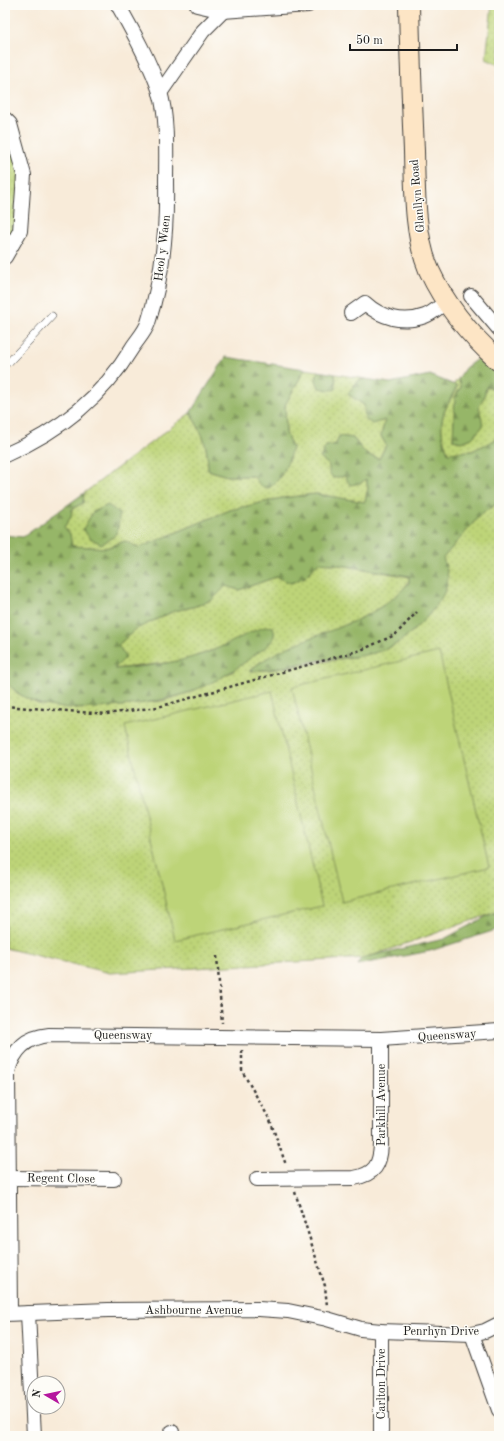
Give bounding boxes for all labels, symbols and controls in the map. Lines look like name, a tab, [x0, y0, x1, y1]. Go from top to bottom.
scale bar	[350, 26, 457, 52]
text: 50 m	[356, 34, 383, 47]
street label: Glanllyn Road	[409, 159, 427, 233]
street label: Heol y Waen	[153, 214, 173, 282]
street label: Queensway	[417, 1028, 477, 1044]
street label: Queensway	[94, 1030, 153, 1042]
street label: Parkhill Avenue	[376, 1063, 388, 1146]
street label: Regent Close	[27, 1172, 96, 1186]
street label: Ashbourne Avenue	[145, 1305, 243, 1317]
street label: Penrhyn Drive	[403, 1326, 479, 1338]
street label: Carlton Drive	[376, 1348, 388, 1419]
north arrow	[26, 1375, 66, 1415]
text: N	[32, 1388, 44, 1399]

